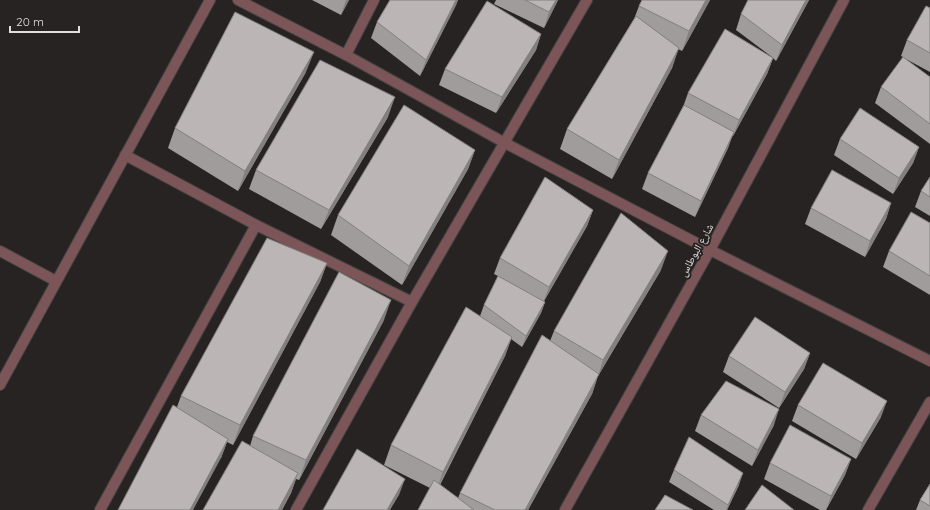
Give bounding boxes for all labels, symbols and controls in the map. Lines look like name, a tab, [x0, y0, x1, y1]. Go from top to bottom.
scale bar	[10, 8, 79, 34]
text: 20 m	[16, 14, 44, 29]
street label: شارع البوطاس	[676, 221, 716, 279]

